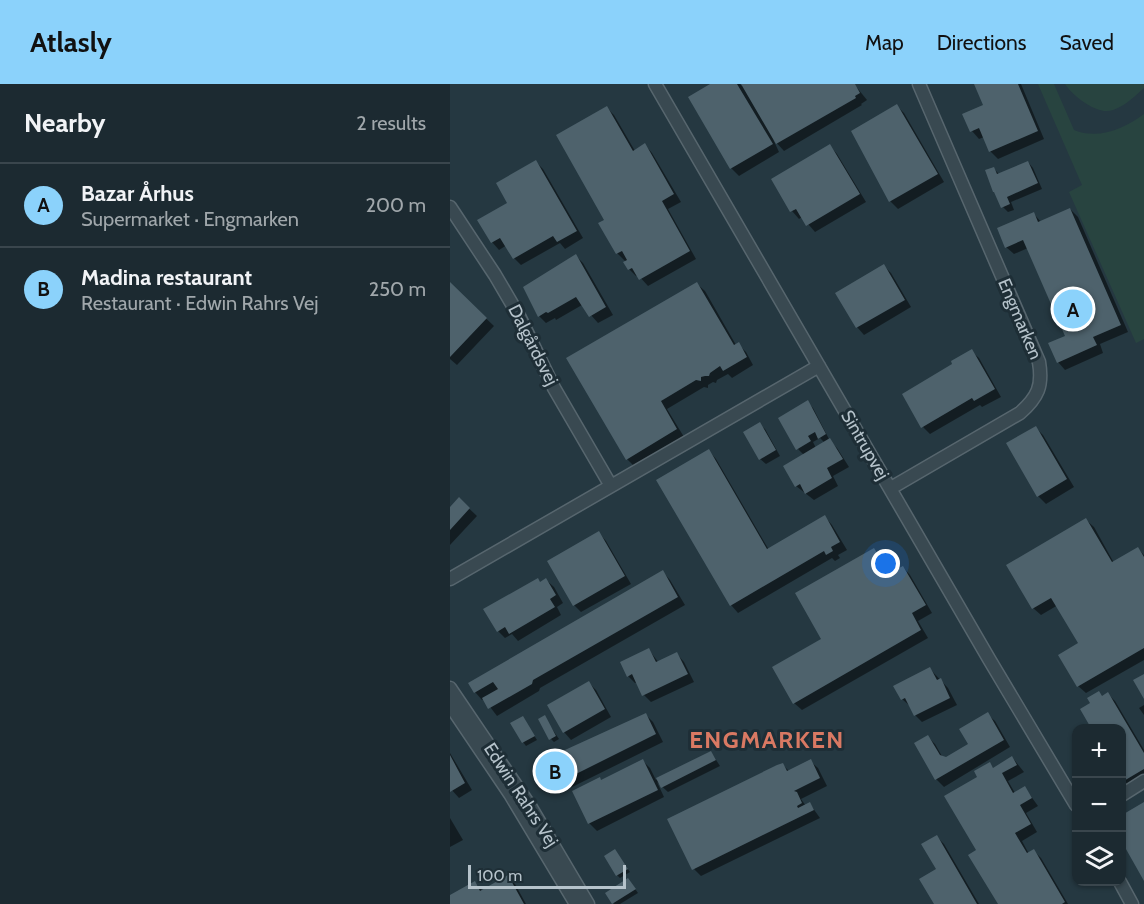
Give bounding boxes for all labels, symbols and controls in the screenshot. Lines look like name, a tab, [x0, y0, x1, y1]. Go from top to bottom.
text: Atlasly	[30, 25, 112, 59]
text: Map	[865, 30, 904, 55]
text: Directions	[937, 30, 1026, 55]
text: Saved	[1059, 30, 1114, 55]
text: Nearby	[24, 107, 105, 139]
text: 2 results	[356, 111, 426, 135]
text: Bazar Århus	[81, 180, 194, 207]
text: A	[37, 193, 50, 217]
text: 200 m	[366, 193, 426, 217]
text: Supermarket · Engmarken	[81, 207, 299, 231]
text: Madina restaurant	[81, 264, 252, 291]
street label: Engmarken	[993, 275, 1047, 363]
text: B	[37, 277, 50, 301]
text: 250 m	[369, 277, 426, 301]
pin: A	[1054, 286, 1092, 332]
text: Restaurant · Edwin Rahrs Vej	[81, 291, 319, 315]
street label: Dalgårdsvej	[503, 301, 563, 389]
street label: Sintrupvej	[836, 406, 894, 484]
your location	[871, 549, 900, 578]
map controls	[1072, 724, 1126, 886]
button: +	[1072, 724, 1126, 778]
district label: ENGMARKEN	[689, 725, 845, 754]
street label: Edwin Rahrs Vej	[479, 739, 563, 851]
pin: B	[536, 748, 574, 794]
button: −	[1072, 778, 1126, 832]
button: layers	[1072, 832, 1126, 886]
scale bar	[468, 862, 626, 890]
text: 100 m	[477, 866, 522, 885]

